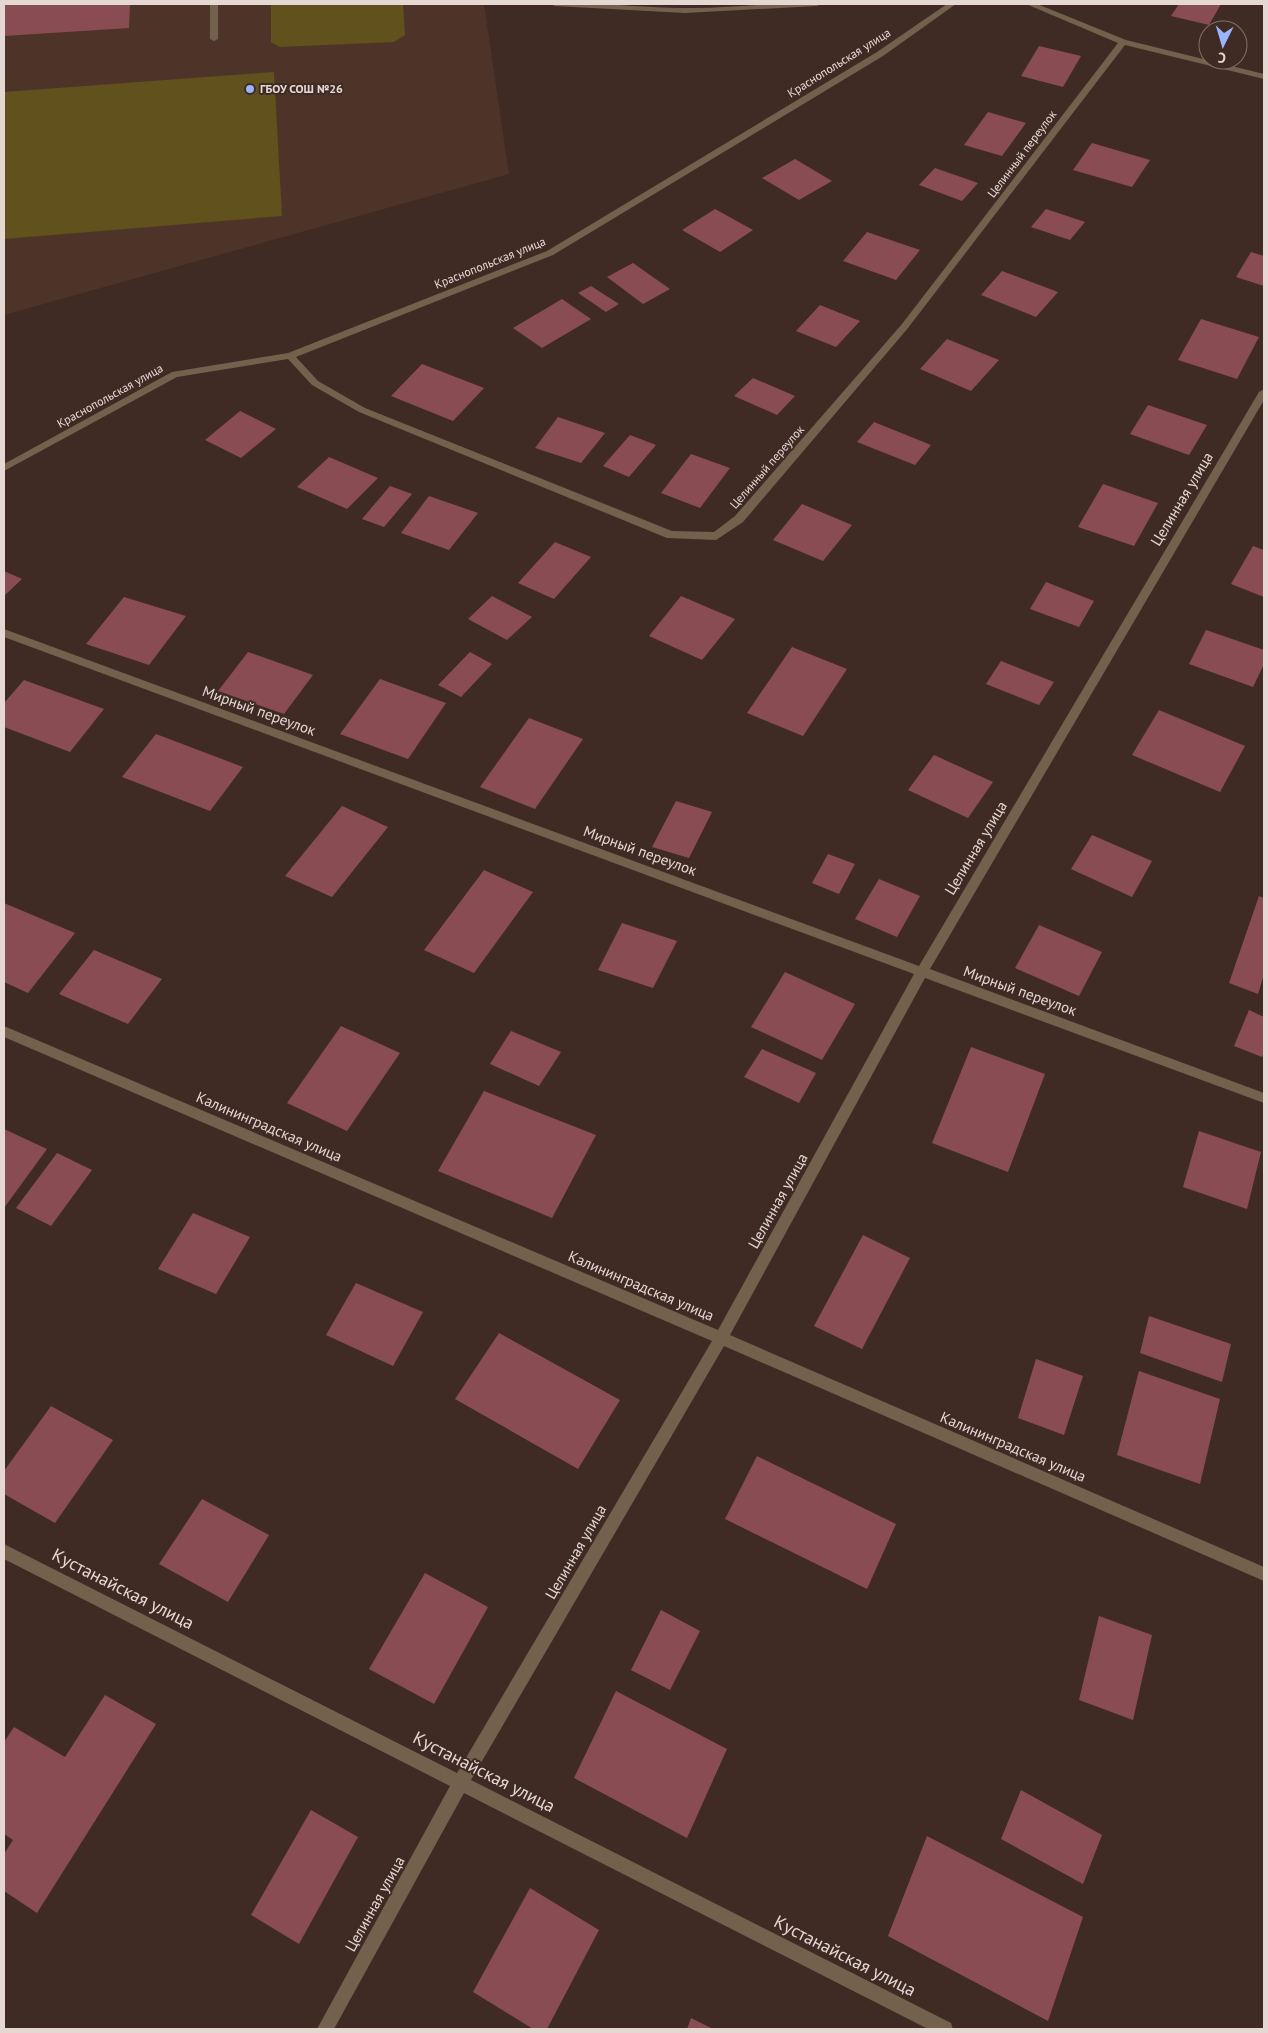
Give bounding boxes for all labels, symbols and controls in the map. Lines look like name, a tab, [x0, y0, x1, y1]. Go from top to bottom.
north arrow	[1198, 20, 1248, 70]
street label: Краснопольская улица	[784, 25, 893, 100]
text: С	[1217, 49, 1227, 67]
place label: ГБОУ СОШ №26	[260, 81, 343, 96]
marker: ГБОУ СОШ №26	[244, 83, 256, 95]
street label: Целинный переулок	[984, 107, 1060, 200]
street label: Краснопольская улица	[432, 233, 548, 292]
street label: Краснопольская улица	[54, 360, 165, 431]
street label: Целинный переулок	[726, 422, 807, 511]
street label: Целинная улица	[1146, 448, 1217, 549]
street label: Мирный переулок	[200, 681, 319, 740]
street label: Целинная улица	[940, 797, 1011, 898]
street label: Мирный переулок	[581, 821, 700, 880]
street label: Мирный переулок	[961, 961, 1080, 1020]
street label: Калининградская улица	[193, 1087, 345, 1166]
street label: Целинная улица	[744, 1150, 812, 1252]
street label: Калининградская улица	[565, 1246, 717, 1325]
street label: Калининградская улица	[937, 1407, 1089, 1486]
street label: Целинная улица	[541, 1501, 610, 1602]
street label: Кустанайская улица	[48, 1543, 198, 1634]
street label: Кустанайская улица	[409, 1726, 559, 1817]
street label: Целинная улица	[341, 1853, 409, 1955]
street label: Кустанайская улица	[770, 1910, 920, 2001]

